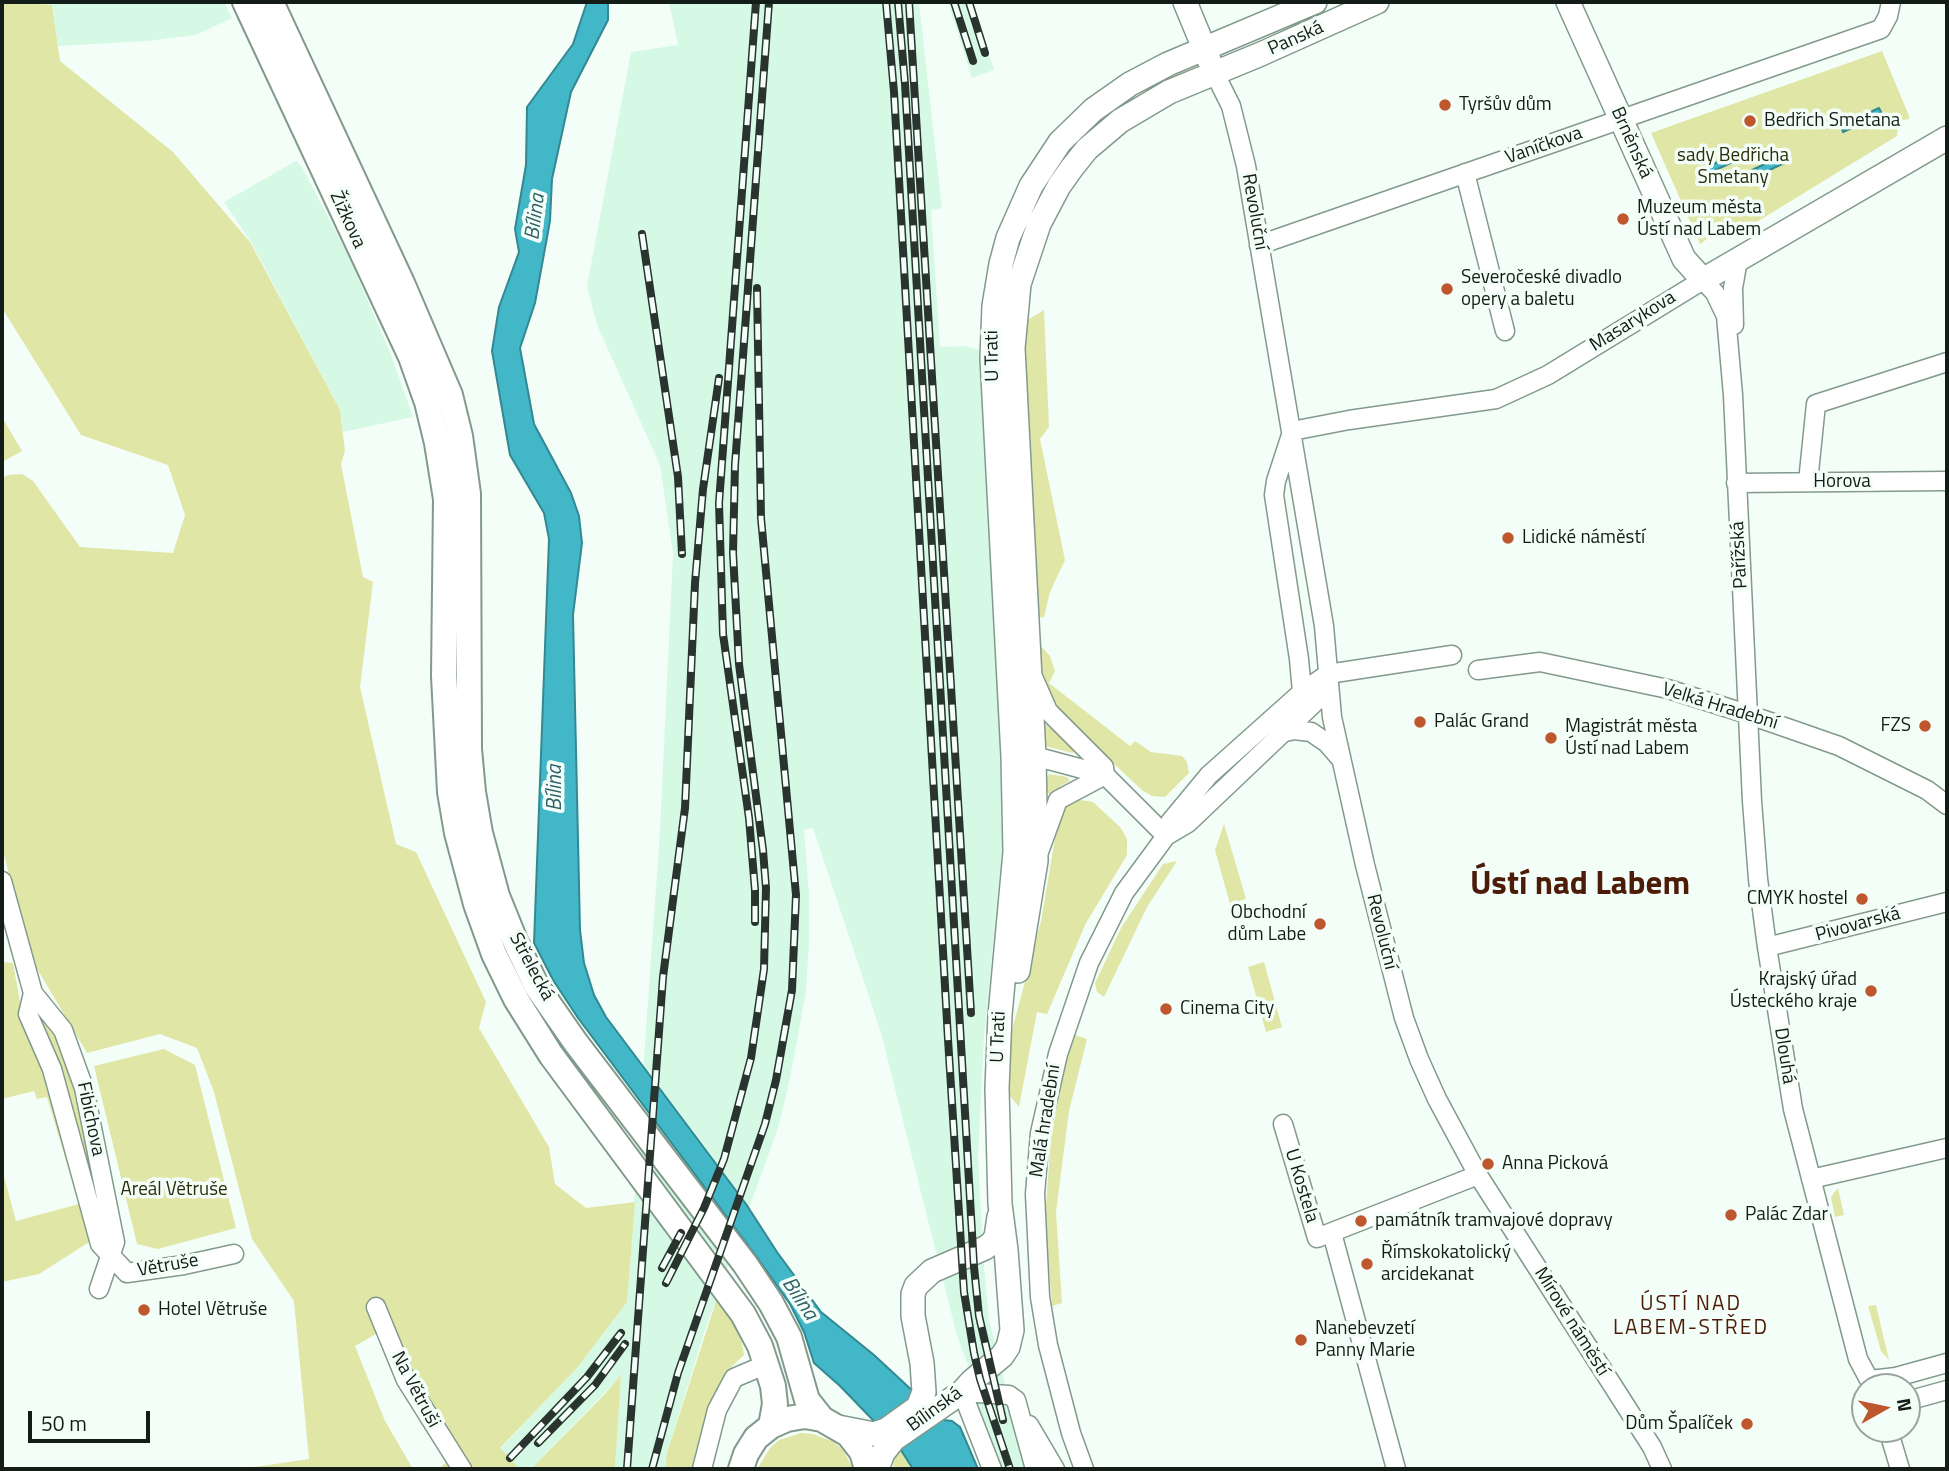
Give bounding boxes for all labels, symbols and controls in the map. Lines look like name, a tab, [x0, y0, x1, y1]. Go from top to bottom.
street label: Panská	[1265, 17, 1327, 61]
place label: Tyršův dům	[1459, 94, 1552, 116]
marker: Tyršův dům	[1437, 97, 1453, 113]
street label: Brněnská	[1605, 104, 1657, 182]
place label: Bedřich Smetana	[1764, 110, 1900, 132]
marker: Bedřich Smetana	[1742, 113, 1758, 129]
street label: Vaníčkova	[1502, 122, 1586, 170]
park label: sady Bedřicha Smetany	[1677, 145, 1789, 189]
street label: Revoluční	[1236, 172, 1272, 252]
street label: Žižkova	[324, 188, 370, 252]
water label: Bílina	[521, 192, 551, 242]
place label: Muzeum města Ústí nad Labem	[1637, 197, 1762, 241]
marker: Muzeum města Ústí nad Labem	[1615, 211, 1631, 227]
place label: Severočeské divadlo opery a baletu	[1461, 267, 1622, 311]
marker: Severočeské divadlo opery a baletu	[1439, 281, 1455, 297]
street label: Masarykova	[1586, 287, 1680, 357]
street label: U Trati	[981, 330, 1005, 382]
street label: Horova	[1813, 471, 1871, 493]
street label: Pařížská	[1727, 521, 1753, 589]
place label: Lidické náměstí	[1522, 527, 1645, 549]
marker: Lidické náměstí	[1500, 530, 1516, 546]
street label: Velká Hradební	[1659, 679, 1781, 735]
place label: Palác Grand	[1434, 711, 1529, 733]
marker: Palác Grand	[1412, 714, 1428, 730]
place label: FZS	[1881, 715, 1911, 737]
place label: Magistrát města Ústí nad Labem	[1565, 716, 1697, 760]
marker: FZS	[1917, 718, 1933, 734]
marker: Magistrát města Ústí nad Labem	[1543, 730, 1559, 746]
water label: Bílina	[543, 765, 569, 811]
district label: Ústí nad Labem	[1470, 866, 1690, 906]
place label: CMYK hostel	[1747, 888, 1848, 910]
marker: CMYK hostel	[1854, 891, 1870, 907]
street label: Revoluční	[1361, 892, 1401, 972]
place label: Obchodní dům Labe	[1228, 902, 1306, 946]
street label: Pivovarská	[1813, 903, 1903, 947]
marker: Obchodní dům Labe	[1312, 916, 1328, 932]
street label: Střelecká	[504, 929, 558, 1005]
place label: Krajský úřad Ústeckého kraje	[1730, 969, 1857, 1013]
marker: Krajský úřad Ústeckého kraje	[1863, 983, 1879, 999]
place label: Cinema City	[1180, 998, 1274, 1020]
marker: Cinema City	[1158, 1001, 1174, 1017]
street label: U Trati	[987, 1011, 1011, 1063]
street label: Dlouhá	[1768, 1026, 1800, 1086]
street label: Malá hradební	[1026, 1063, 1066, 1179]
street label: Fibichova	[71, 1080, 109, 1158]
street label: U Kostela	[1279, 1146, 1323, 1226]
place label: Anna Picková	[1502, 1153, 1608, 1175]
marker: Anna Picková	[1480, 1156, 1496, 1172]
park label: Areál Větruše	[120, 1179, 228, 1201]
place label: Palác Zdar	[1745, 1204, 1828, 1226]
marker: Palác Zdar	[1723, 1207, 1739, 1223]
place label: památník tramvajové dopravy	[1375, 1210, 1613, 1232]
marker: památník tramvajové dopravy	[1353, 1213, 1369, 1229]
place label: Římskokatolický arcidekanat	[1381, 1242, 1511, 1286]
street label: Větruše	[136, 1249, 200, 1283]
marker: Římskokatolický arcidekanat	[1359, 1256, 1375, 1272]
street label: Mírové náměstí	[1528, 1263, 1614, 1381]
water label: Bílina	[776, 1273, 822, 1325]
district label: ÚSTÍ NAD LABEM-STŘED	[1614, 1292, 1768, 1342]
place label: Hotel Větruše	[158, 1299, 267, 1321]
marker: Hotel Větruše	[136, 1302, 152, 1318]
place label: Nanebevzetí Panny Marie	[1315, 1318, 1415, 1362]
marker: Nanebevzetí Panny Marie	[1293, 1332, 1309, 1348]
street label: Na Větruši	[385, 1348, 445, 1432]
north arrow	[1851, 1373, 1921, 1443]
street label: Bílinská	[903, 1383, 967, 1437]
text: N	[1890, 1396, 1921, 1414]
scale bar	[32, 1398, 154, 1442]
text: 50 m	[41, 1407, 87, 1439]
place label: Dům Špalíček	[1625, 1413, 1733, 1435]
marker: Dům Špalíček	[1739, 1416, 1755, 1432]

